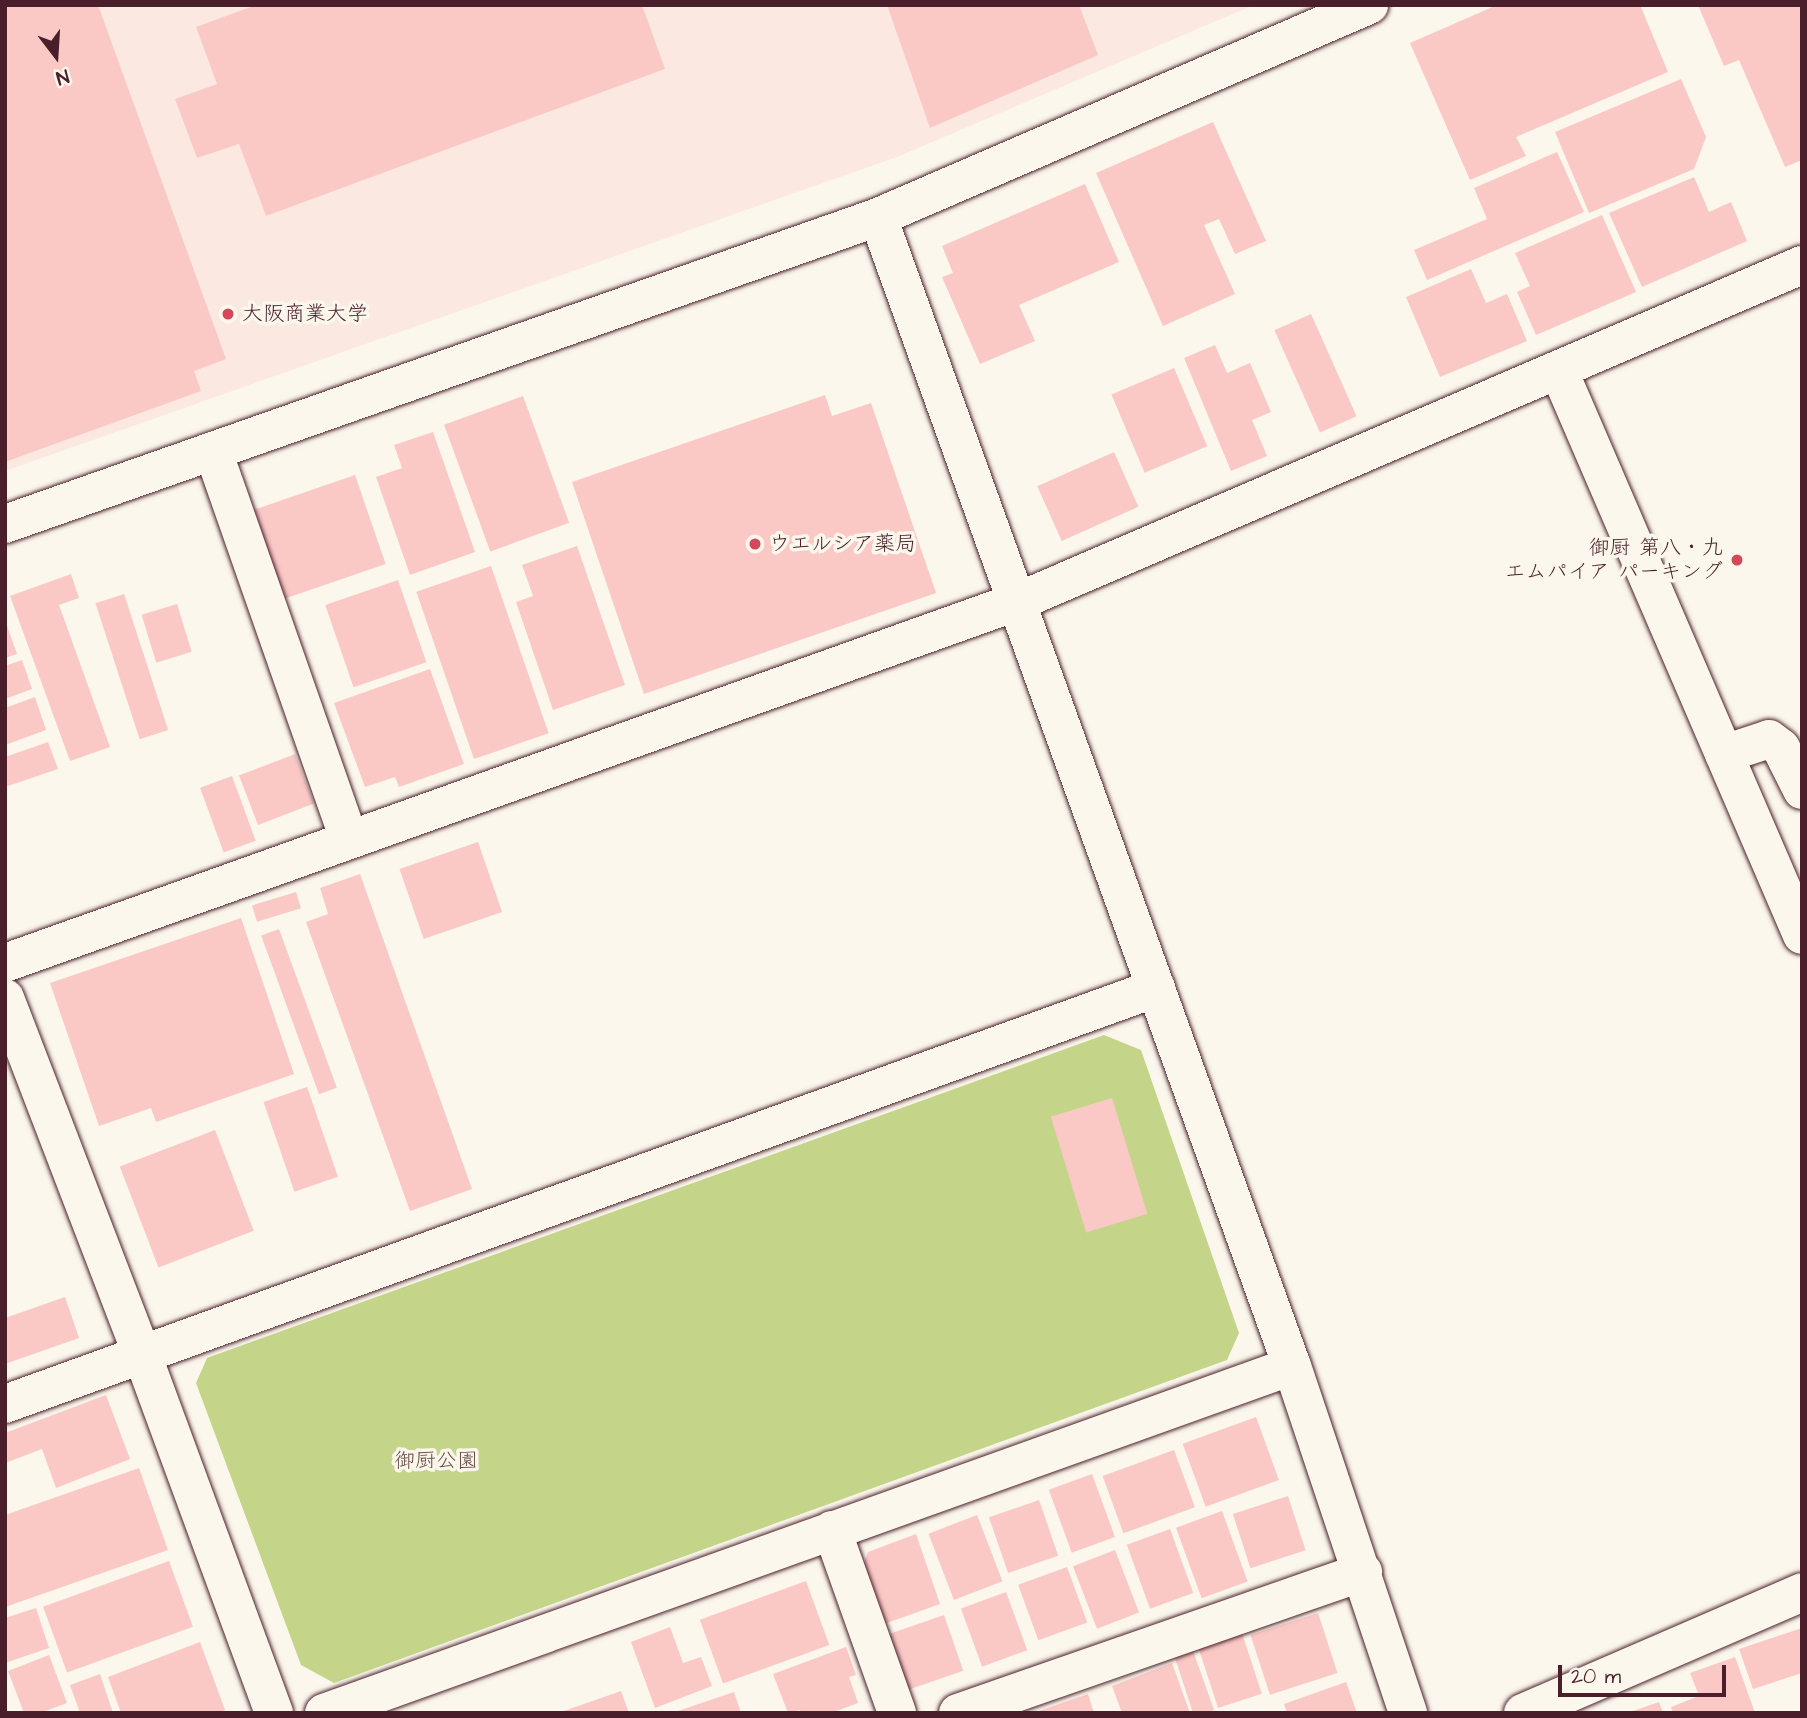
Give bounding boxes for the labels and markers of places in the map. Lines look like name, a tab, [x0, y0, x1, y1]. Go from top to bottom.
place label: 大阪商業大学	[242, 301, 368, 327]
marker: 大阪商業大学	[220, 306, 236, 322]
place label: ウエルシア薬局	[769, 531, 916, 557]
place label: 御厨 第八・九 エムパイア パーキング	[1505, 535, 1723, 585]
marker: ウエルシア薬局	[747, 536, 763, 552]
marker: 御厨 第八・九 エムパイア パーキング	[1729, 552, 1745, 568]

